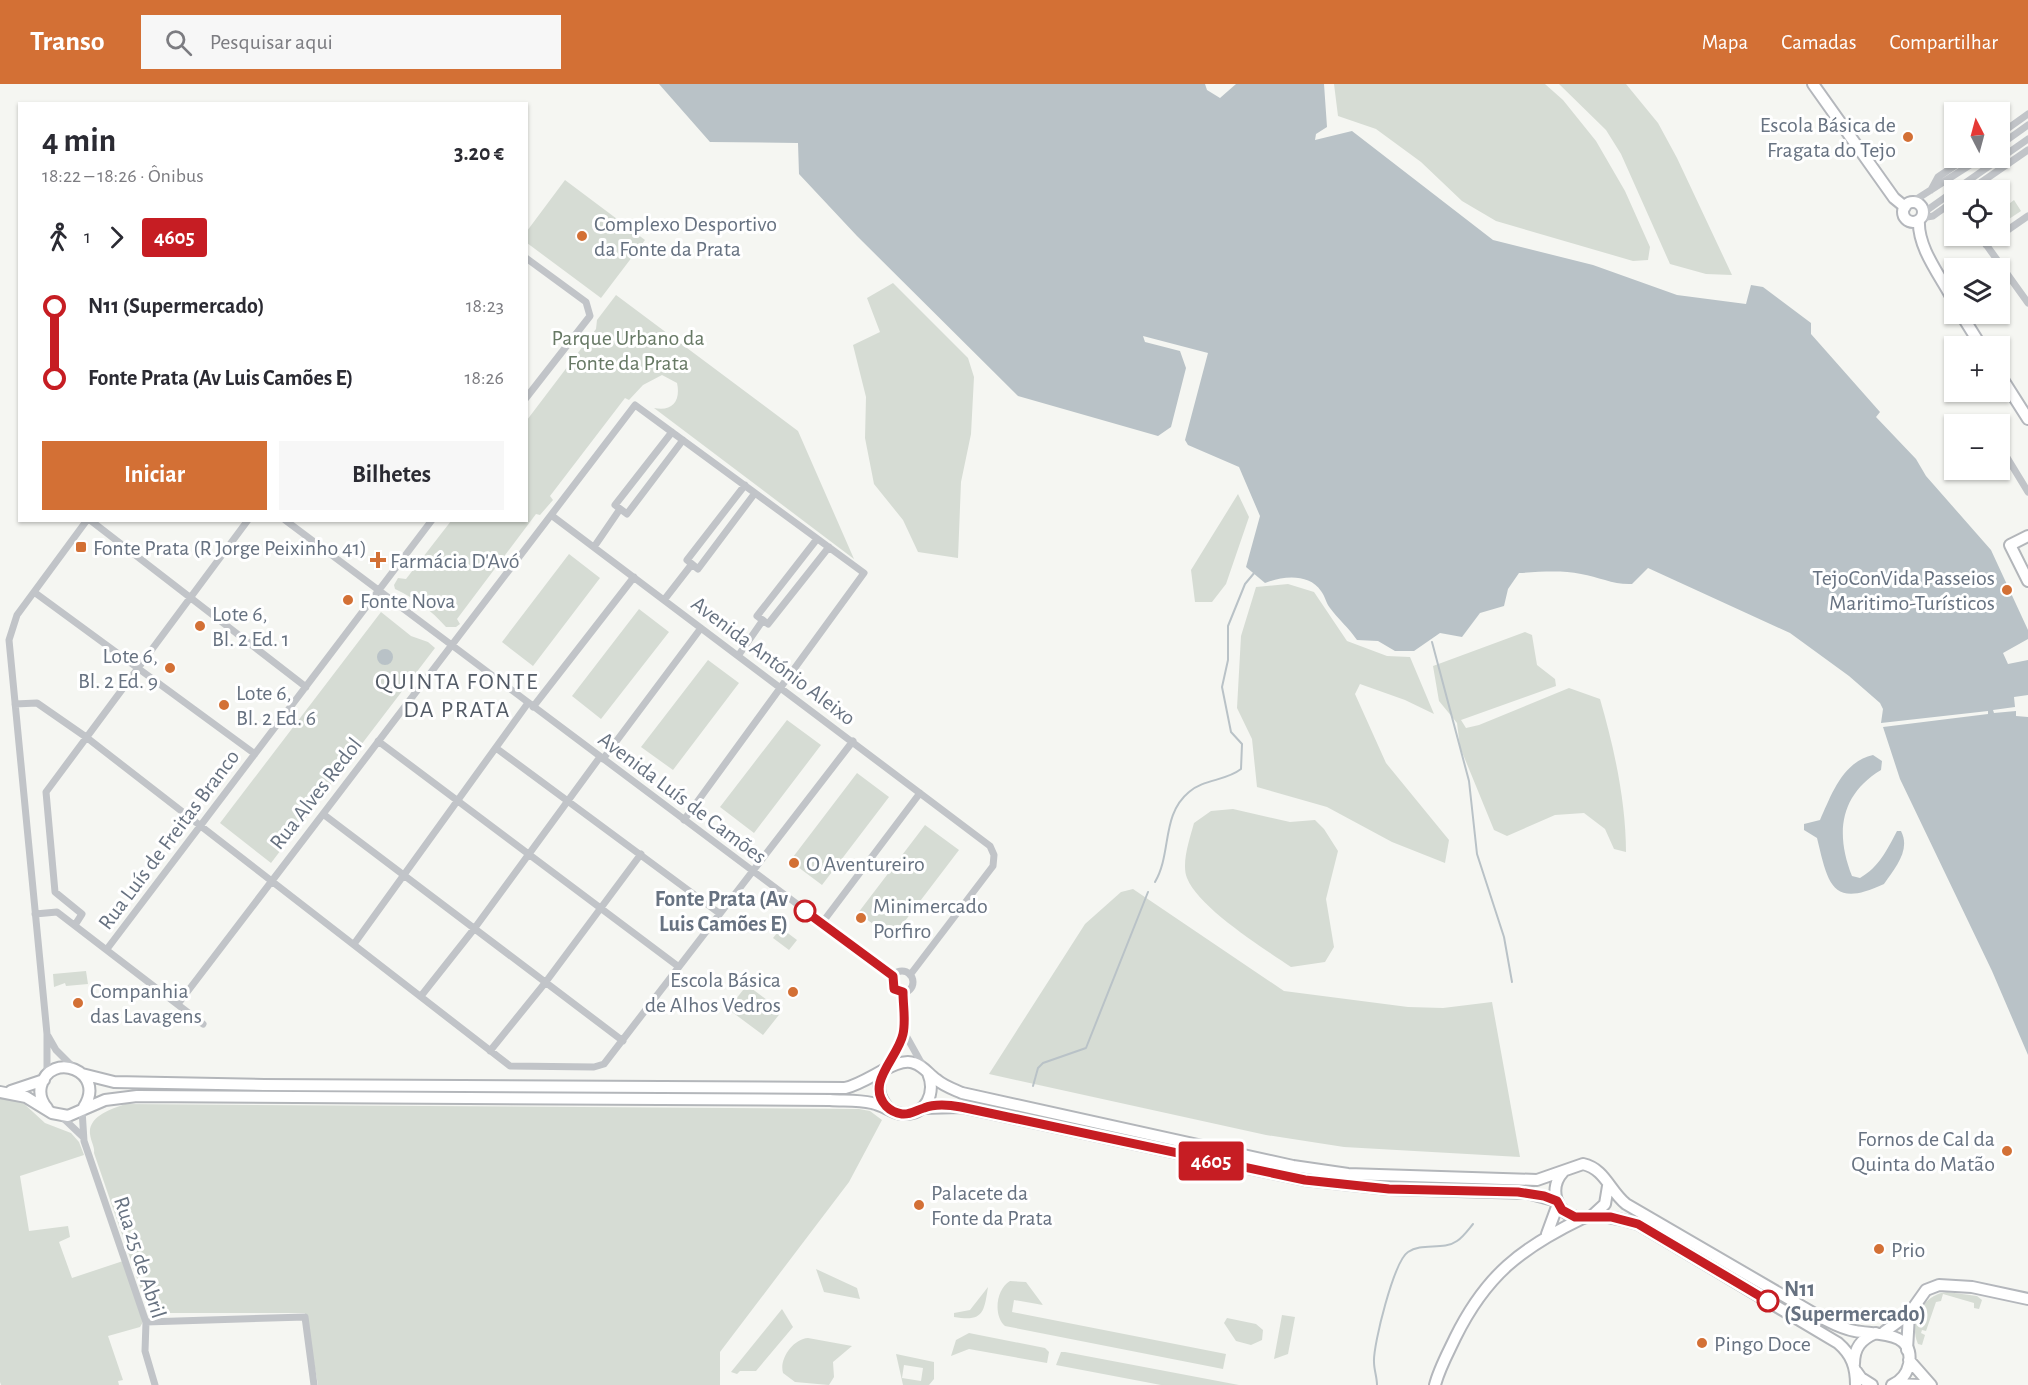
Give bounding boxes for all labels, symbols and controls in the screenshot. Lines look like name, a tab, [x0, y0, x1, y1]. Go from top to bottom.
search box	[141, 15, 561, 69]
icon: search	[162, 26, 195, 59]
text: Transo	[30, 28, 105, 56]
text: Pesquisar aqui	[210, 31, 333, 53]
text: Mapa	[1702, 32, 1748, 53]
text: Camadas	[1781, 32, 1856, 53]
text: Compartilhar	[1889, 32, 1998, 53]
north arrow	[1944, 102, 2010, 168]
map controls	[1944, 102, 2010, 480]
place label: Escola Básica de Fragata do Tejo	[1760, 114, 1896, 161]
text: 4 min	[42, 125, 116, 158]
marker: Escola Básica de Fragata do Tejo	[1901, 130, 1915, 144]
text: 3.20 €	[454, 142, 504, 164]
text: 18:22 – 18:26 · Ônibus	[42, 166, 204, 186]
button: locate	[1944, 180, 2010, 246]
place label: Complexo Desportivo da Fonte da Prata	[594, 213, 777, 260]
icon: walk	[42, 221, 75, 254]
icon: forward	[100, 221, 133, 254]
text: 1	[84, 227, 91, 247]
text: 4605	[154, 227, 195, 248]
marker: Complexo Desportivo da Fonte da Prata	[575, 229, 589, 243]
button: layers	[1944, 258, 2010, 324]
text: N11 (Supermercado)	[88, 295, 265, 317]
text: 18:23	[466, 296, 504, 316]
park label: Parque Urbano da Fonte da Prata	[551, 327, 705, 374]
button: +	[1944, 336, 2010, 402]
text: Fonte Prata (Av Luis Camões E)	[88, 367, 353, 389]
text: 18:26	[465, 368, 504, 388]
button: −	[1944, 414, 2010, 480]
button: Iniciar	[42, 441, 267, 510]
button: Bilhetes	[279, 441, 504, 510]
place label: Fonte Prata (R Jorge Peixinho 41)	[93, 537, 367, 559]
marker: Fonte Prata (R Jorge Peixinho 41)	[74, 540, 88, 554]
place label: Farmácia D'Avó	[390, 550, 520, 572]
marker: Farmácia D'Avó	[371, 553, 385, 567]
place label: TejoConVida Passeios Maritimo-Turísticos	[1812, 567, 1995, 614]
marker: TejoConVida Passeios Maritimo-Turísticos	[2000, 583, 2014, 597]
place label: Fonte Nova	[360, 590, 455, 612]
street label: Avenida António Aleixo	[687, 592, 860, 730]
marker: Fonte Nova	[341, 593, 355, 607]
place label: Lote 6, Bl. 2 Ed. 1	[212, 603, 289, 650]
marker: Lote 6, Bl. 2 Ed. 1	[193, 619, 207, 633]
place label: Lote 6, Bl. 2 Ed. 9	[78, 645, 158, 692]
marker: Lote 6, Bl. 2 Ed. 9	[163, 661, 177, 675]
district label: QUINTA FONTE DA PRATA	[375, 670, 539, 722]
place label: Lote 6, Bl. 2 Ed. 6	[236, 682, 316, 729]
marker: Lote 6, Bl. 2 Ed. 6	[217, 698, 231, 712]
street label: Avenida Luís de Camões	[594, 728, 770, 868]
street label: Rua Alves Redol	[266, 734, 366, 854]
street label: Rua Luís de Freitas Branco	[94, 746, 243, 934]
place label: O Aventureiro	[806, 853, 925, 875]
marker: O Aventureiro	[787, 856, 801, 870]
place label: Fonte Prata (Av Luis Camões E)	[655, 888, 788, 935]
place label: Minimercado Porfiro	[873, 895, 988, 942]
marker: Fonte Prata (Av Luis Camões E)	[794, 900, 816, 922]
marker: Minimercado Porfiro	[854, 911, 868, 925]
place label: Escola Básica de Alhos Vedros	[645, 969, 781, 1016]
place label: Companhia das Lavagens	[90, 980, 202, 1027]
marker: Escola Básica de Alhos Vedros	[786, 985, 800, 999]
marker: Companhia das Lavagens	[71, 996, 85, 1010]
place label: Fornos de Cal da Quinta do Matão	[1851, 1128, 1995, 1175]
line badge: 4605	[1169, 1142, 1253, 1180]
marker: Fornos de Cal da Quinta do Matão	[2000, 1144, 2014, 1158]
text: 4605	[1191, 1151, 1231, 1172]
place label: Palacete da Fonte da Prata	[931, 1182, 1053, 1229]
street label: Rua 25 de Abril	[110, 1194, 170, 1321]
marker: Palacete da Fonte da Prata	[912, 1198, 926, 1212]
place label: Prio	[1891, 1239, 1925, 1261]
marker: Prio	[1872, 1242, 1886, 1256]
place label: N11 (Supermercado)	[1784, 1278, 1926, 1325]
marker: N11 (Supermercado)	[1757, 1290, 1779, 1312]
place label: Pingo Doce	[1714, 1333, 1811, 1355]
marker: Pingo Doce	[1695, 1336, 1709, 1350]

